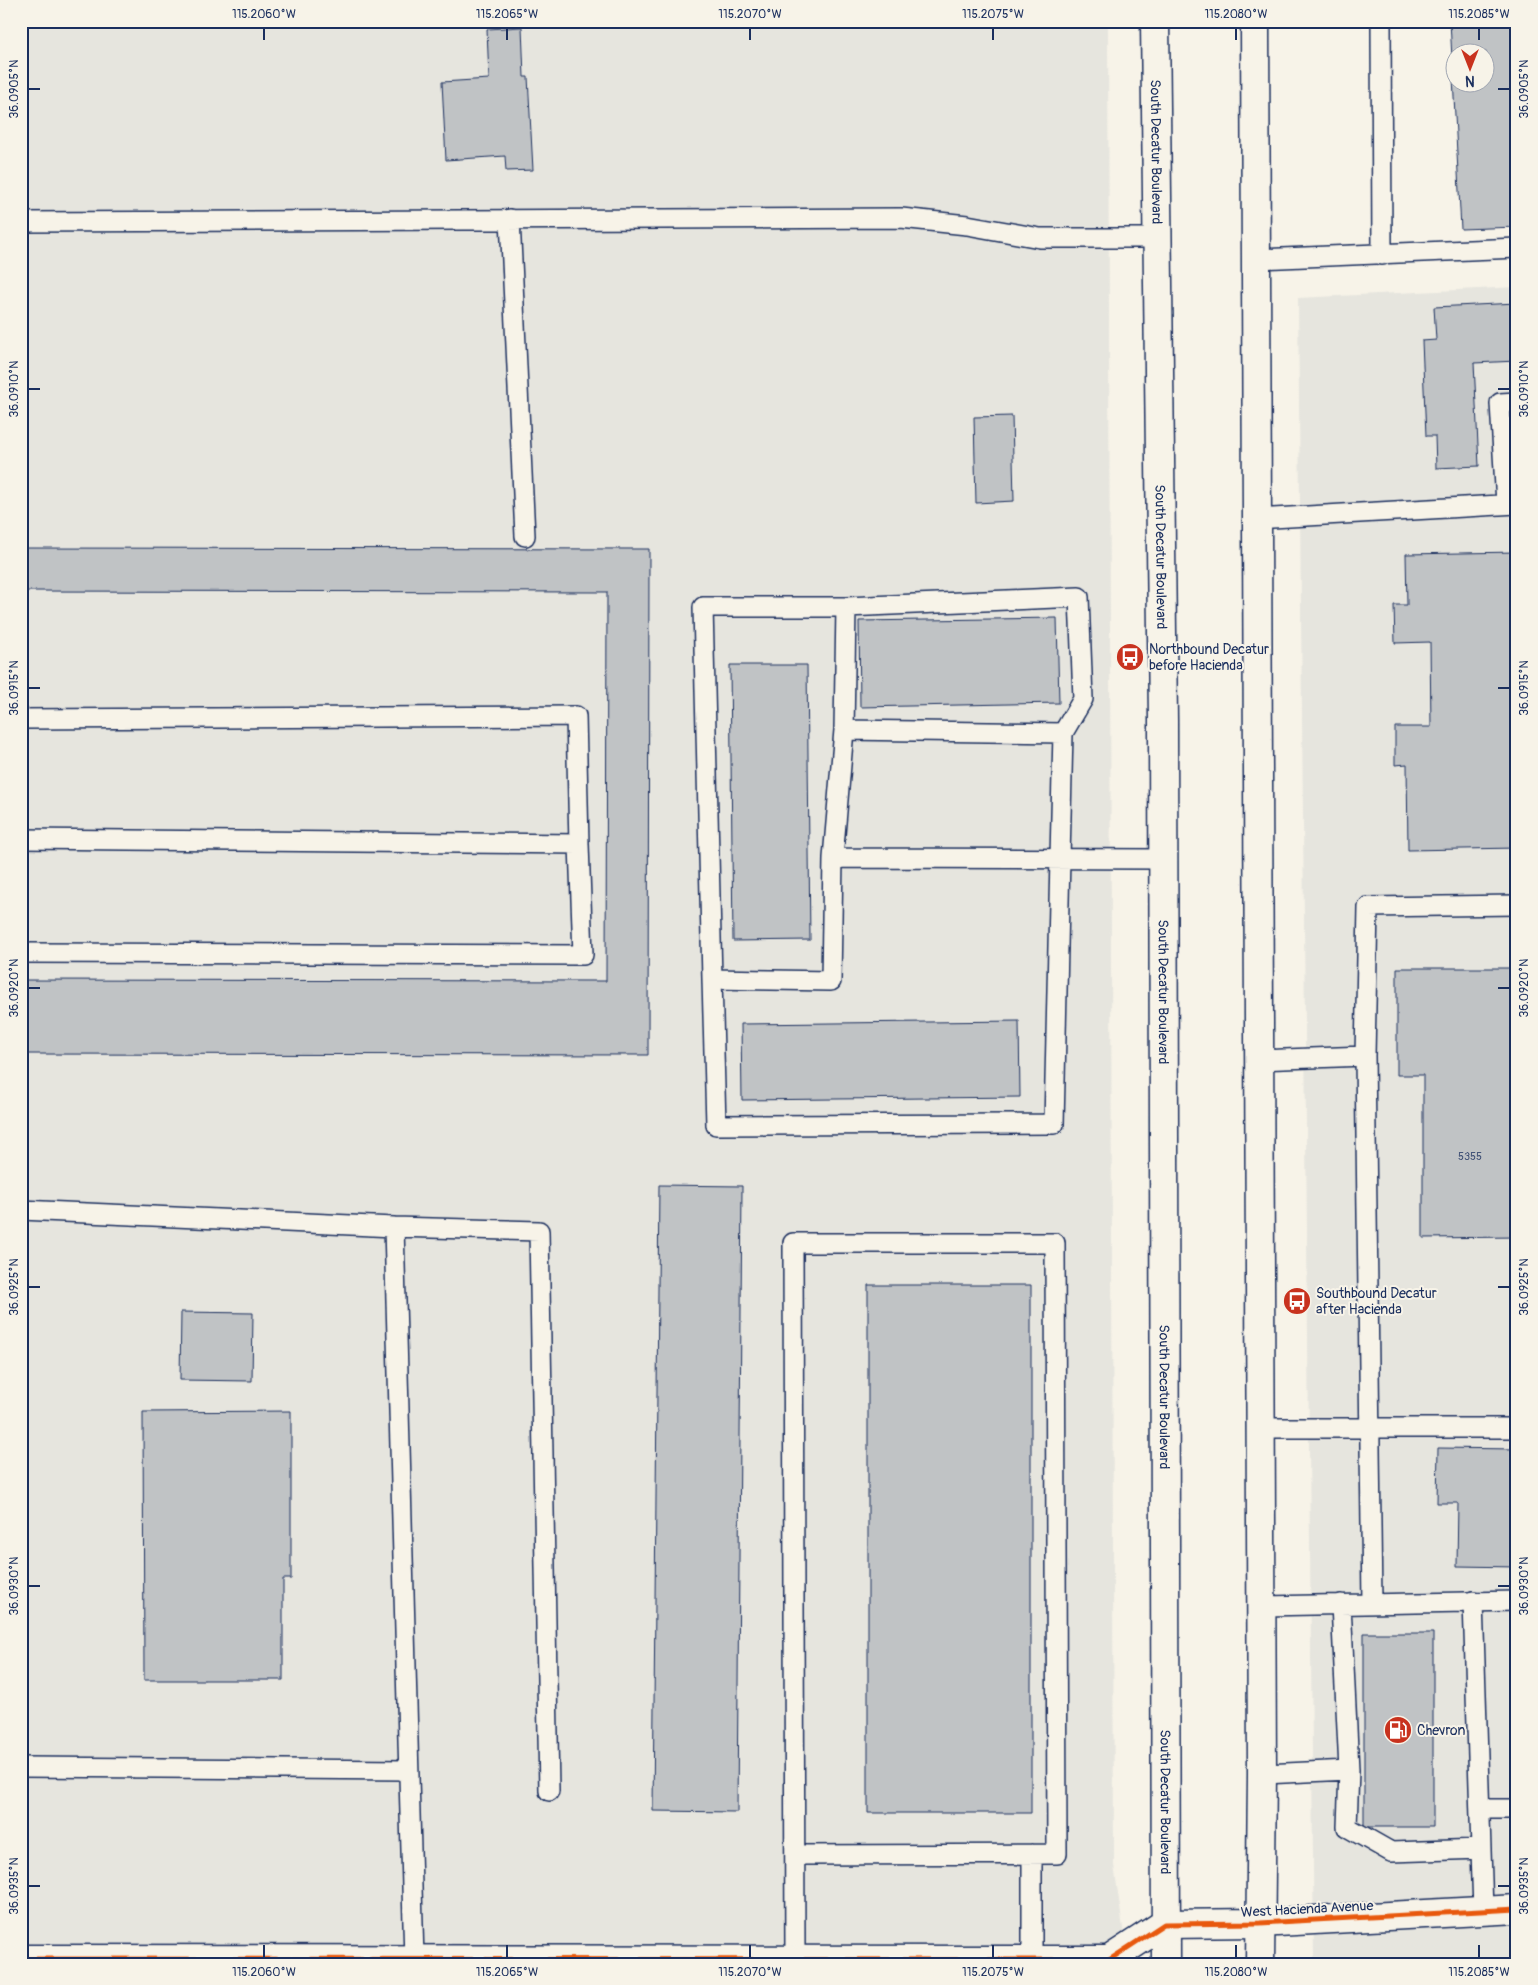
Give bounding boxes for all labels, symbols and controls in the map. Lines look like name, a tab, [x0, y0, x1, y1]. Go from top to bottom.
text: 115.2060°W	[232, 7, 296, 22]
text: 115.2065°W	[476, 7, 538, 22]
text: 115.2070°W	[718, 7, 782, 22]
text: 115.2075°W	[962, 7, 1024, 22]
text: 115.2080°W	[1204, 7, 1268, 22]
text: 115.2085°W	[1448, 7, 1510, 22]
north arrow	[1446, 42, 1496, 92]
text: 36.0905°N	[7, 60, 22, 118]
text: 36.0905°N	[1517, 60, 1532, 118]
text: N	[1465, 72, 1475, 89]
street label: South Decatur Boulevard	[1147, 79, 1166, 225]
text: 36.0910°N	[7, 361, 22, 417]
text: 36.0910°N	[1517, 361, 1532, 417]
street label: South Decatur Boulevard	[1152, 484, 1170, 630]
place label: Northbound Decatur before Hacienda	[1149, 641, 1269, 674]
bus stop icon: Northbound Decatur before Hacienda	[1115, 642, 1145, 672]
text: 36.0915°N	[7, 660, 22, 716]
text: 36.0915°N	[1517, 660, 1532, 716]
street label: South Decatur Boulevard	[1155, 919, 1172, 1065]
text: 36.0920°N	[7, 959, 22, 1017]
text: 36.0920°N	[1517, 959, 1532, 1017]
house number: 5355	[1458, 1150, 1482, 1163]
text: 36.0925°N	[7, 1258, 22, 1316]
text: 36.0925°N	[1517, 1258, 1532, 1316]
place label: Southbound Decatur after Hacienda	[1316, 1285, 1437, 1318]
bus stop icon: Southbound Decatur after Hacienda	[1282, 1286, 1312, 1316]
street label: South Decatur Boulevard	[1156, 1324, 1173, 1470]
text: 36.0930°N	[7, 1557, 22, 1615]
text: 36.0930°N	[1517, 1557, 1532, 1615]
fuel station icon: Chevron	[1383, 1715, 1413, 1745]
place label: Chevron	[1417, 1722, 1466, 1739]
street label: South Decatur Boulevard	[1157, 1729, 1174, 1875]
text: 36.0935°N	[7, 1857, 22, 1915]
text: 36.0935°N	[1517, 1857, 1532, 1915]
street label: West Hacienda Avenue	[1240, 1897, 1374, 1921]
text: 115.2060°W	[232, 1965, 296, 1980]
text: 115.2065°W	[476, 1965, 538, 1980]
text: 115.2070°W	[718, 1965, 782, 1980]
text: 115.2075°W	[962, 1965, 1024, 1980]
text: 115.2080°W	[1204, 1965, 1268, 1980]
text: 115.2085°W	[1448, 1965, 1510, 1980]

